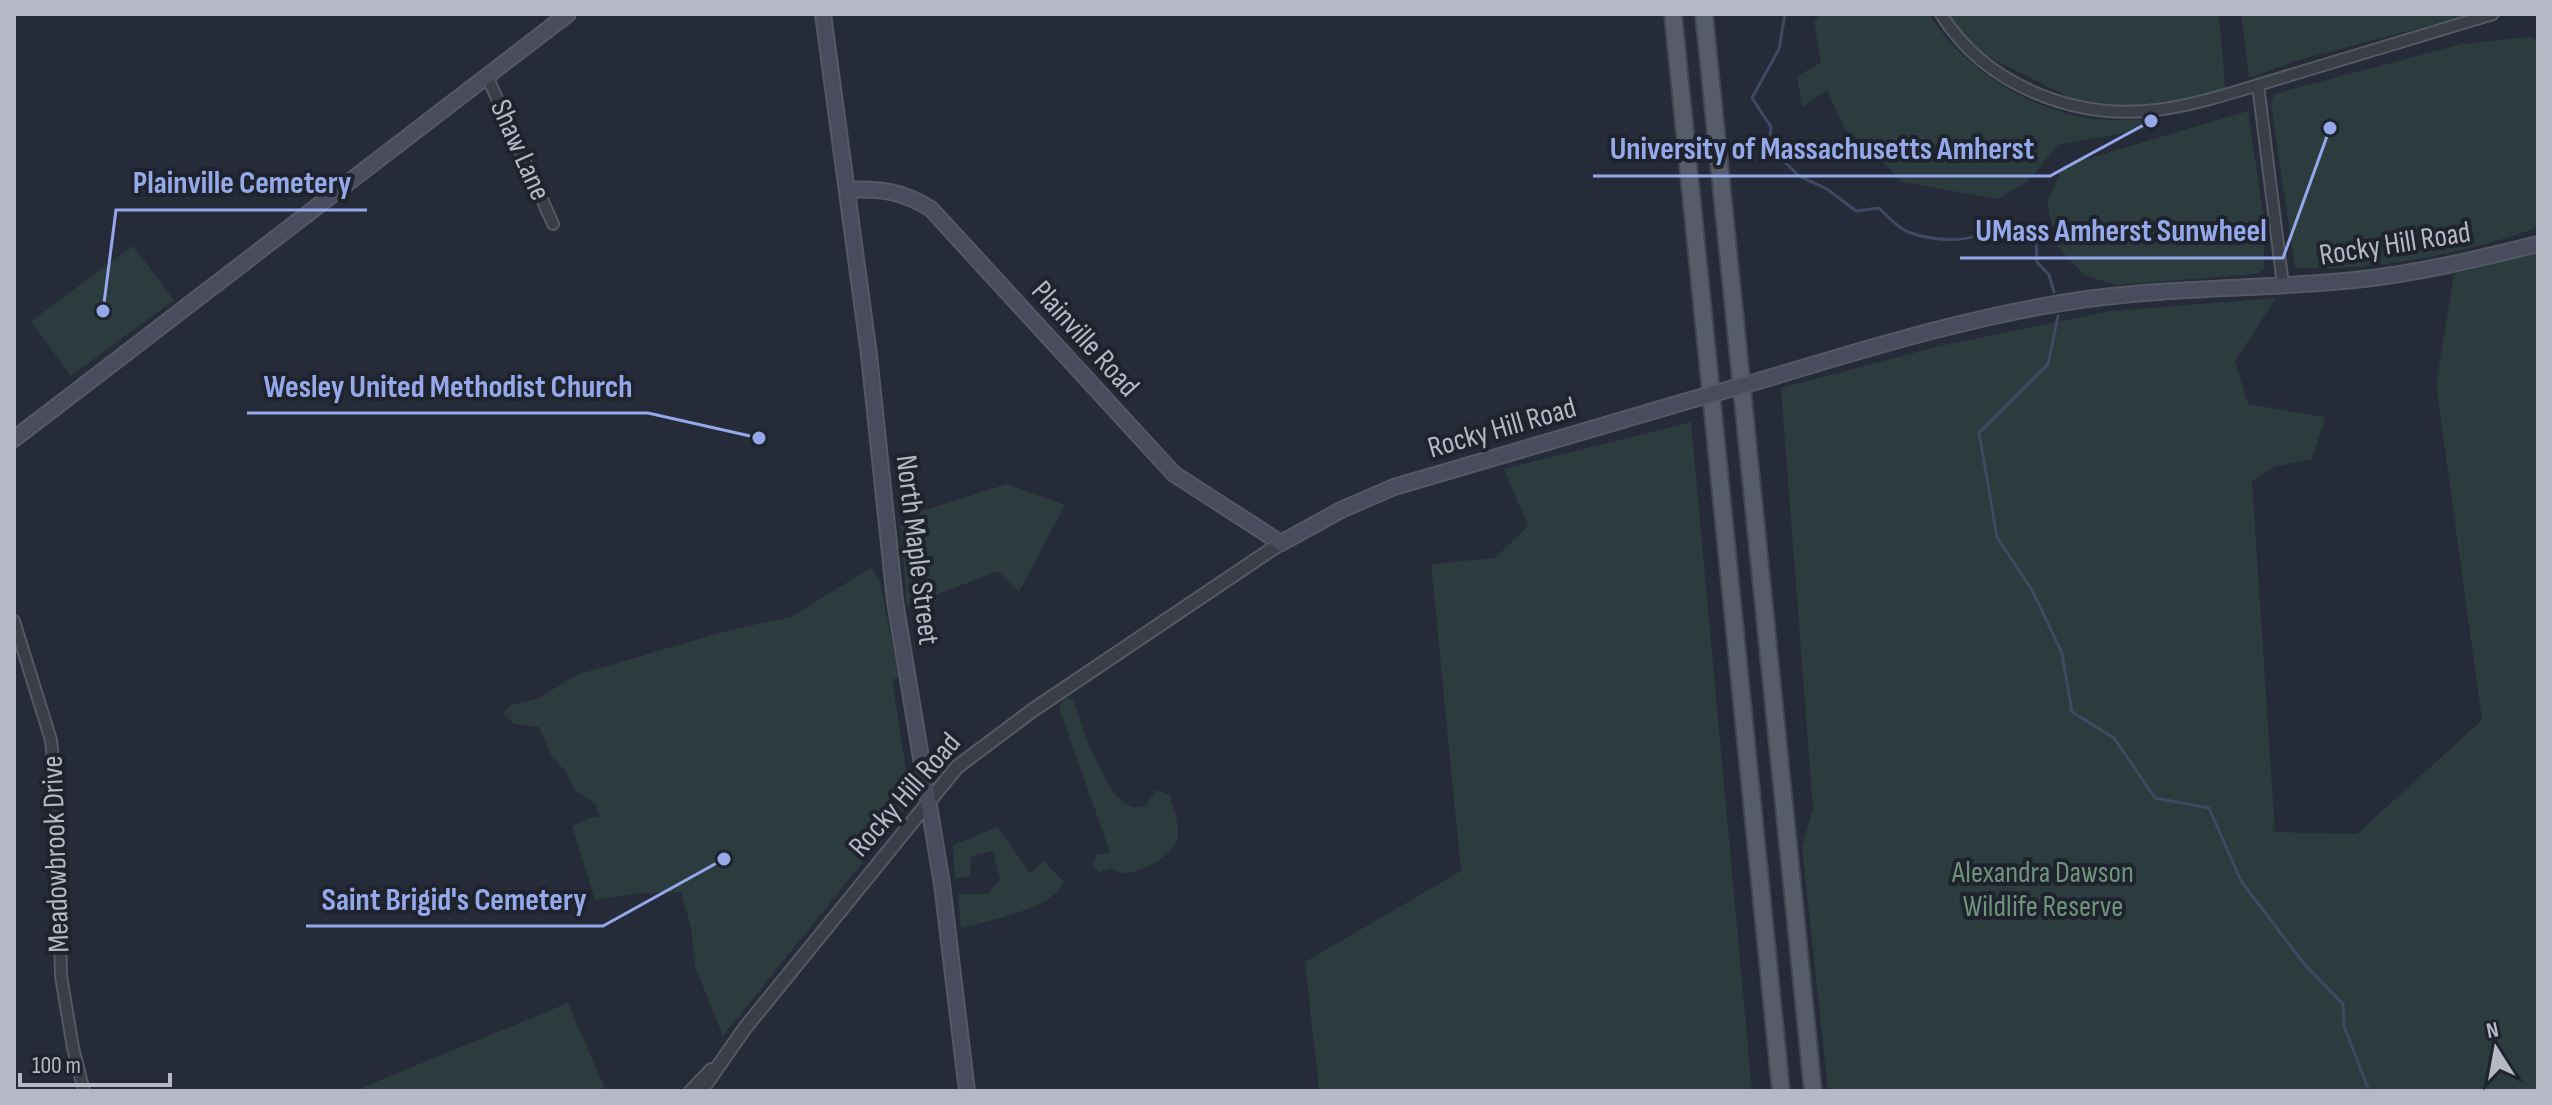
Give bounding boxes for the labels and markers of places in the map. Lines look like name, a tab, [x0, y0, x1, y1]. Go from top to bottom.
callout: University of Massachusetts Amherst	[1593, 120, 2050, 176]
callout: Plainville Cemetery	[116, 154, 367, 210]
callout: UMass Amherst Sunwheel	[1960, 202, 2283, 258]
callout: Wesley United Methodist Church	[247, 357, 648, 413]
callout: Saint Brigid's Cemetery	[306, 870, 603, 926]

